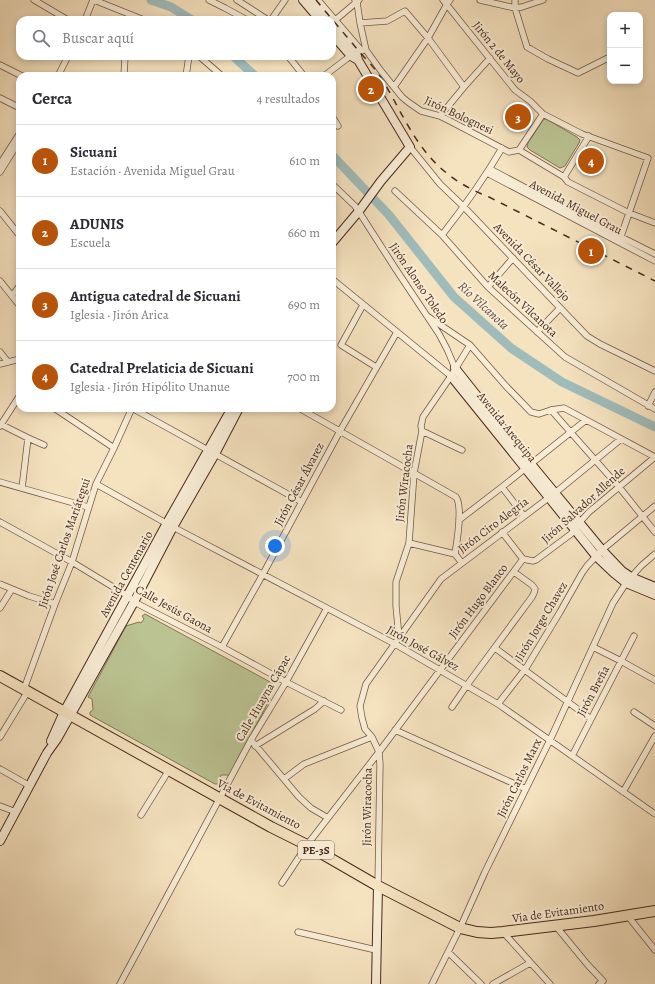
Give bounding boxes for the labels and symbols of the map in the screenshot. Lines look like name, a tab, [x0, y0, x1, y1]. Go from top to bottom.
street label: Jirón 2 de Mayo	[469, 18, 529, 86]
pin: 2	[358, 74, 384, 104]
street label: Jirón Bolognesi	[422, 92, 496, 138]
pin: 3	[505, 102, 531, 132]
pin: 4	[578, 146, 604, 176]
street label: Avenida Miguel Grau	[526, 175, 625, 238]
street label: Avenida César Vallejo	[489, 218, 574, 305]
pin: 1	[578, 236, 604, 266]
street label: Jirón Alonso Toledo	[386, 239, 452, 327]
street label: Malecón Vilcanota	[485, 268, 562, 341]
water label: Río Vilcanota	[455, 277, 513, 333]
street label: Avenida Arequipa	[473, 388, 541, 466]
street label: Jirón César Álvarez	[270, 439, 328, 529]
street label: Jirón Wiracocha	[391, 443, 417, 523]
street label: Jirón Salvador Allende	[538, 463, 628, 547]
street label: Jirón José Carlos Mariátegui	[34, 476, 94, 610]
street label: Jirón Ciro Alegría	[454, 493, 532, 557]
street label: Avenida Centenario	[95, 528, 156, 621]
your location	[265, 536, 285, 556]
street label: Jirón Hugo Blanco	[445, 560, 511, 642]
street label: Jirón Jorge Chavez	[511, 578, 571, 664]
street label: Calle Jesús Gaona	[133, 581, 216, 637]
street label: Jirón José Gálvez	[384, 621, 462, 675]
street label: Calle Huayna Cápac	[232, 652, 294, 744]
street label: Jirón Breña	[573, 662, 613, 719]
street label: Jirón Carlos Marx	[493, 735, 545, 820]
street label: Jirón Wiracocha	[358, 767, 376, 846]
street label: Vía de Evitamiento	[213, 775, 304, 833]
road number: PE-3S	[298, 841, 334, 859]
street label: Vía de Evitamiento	[510, 898, 605, 927]

